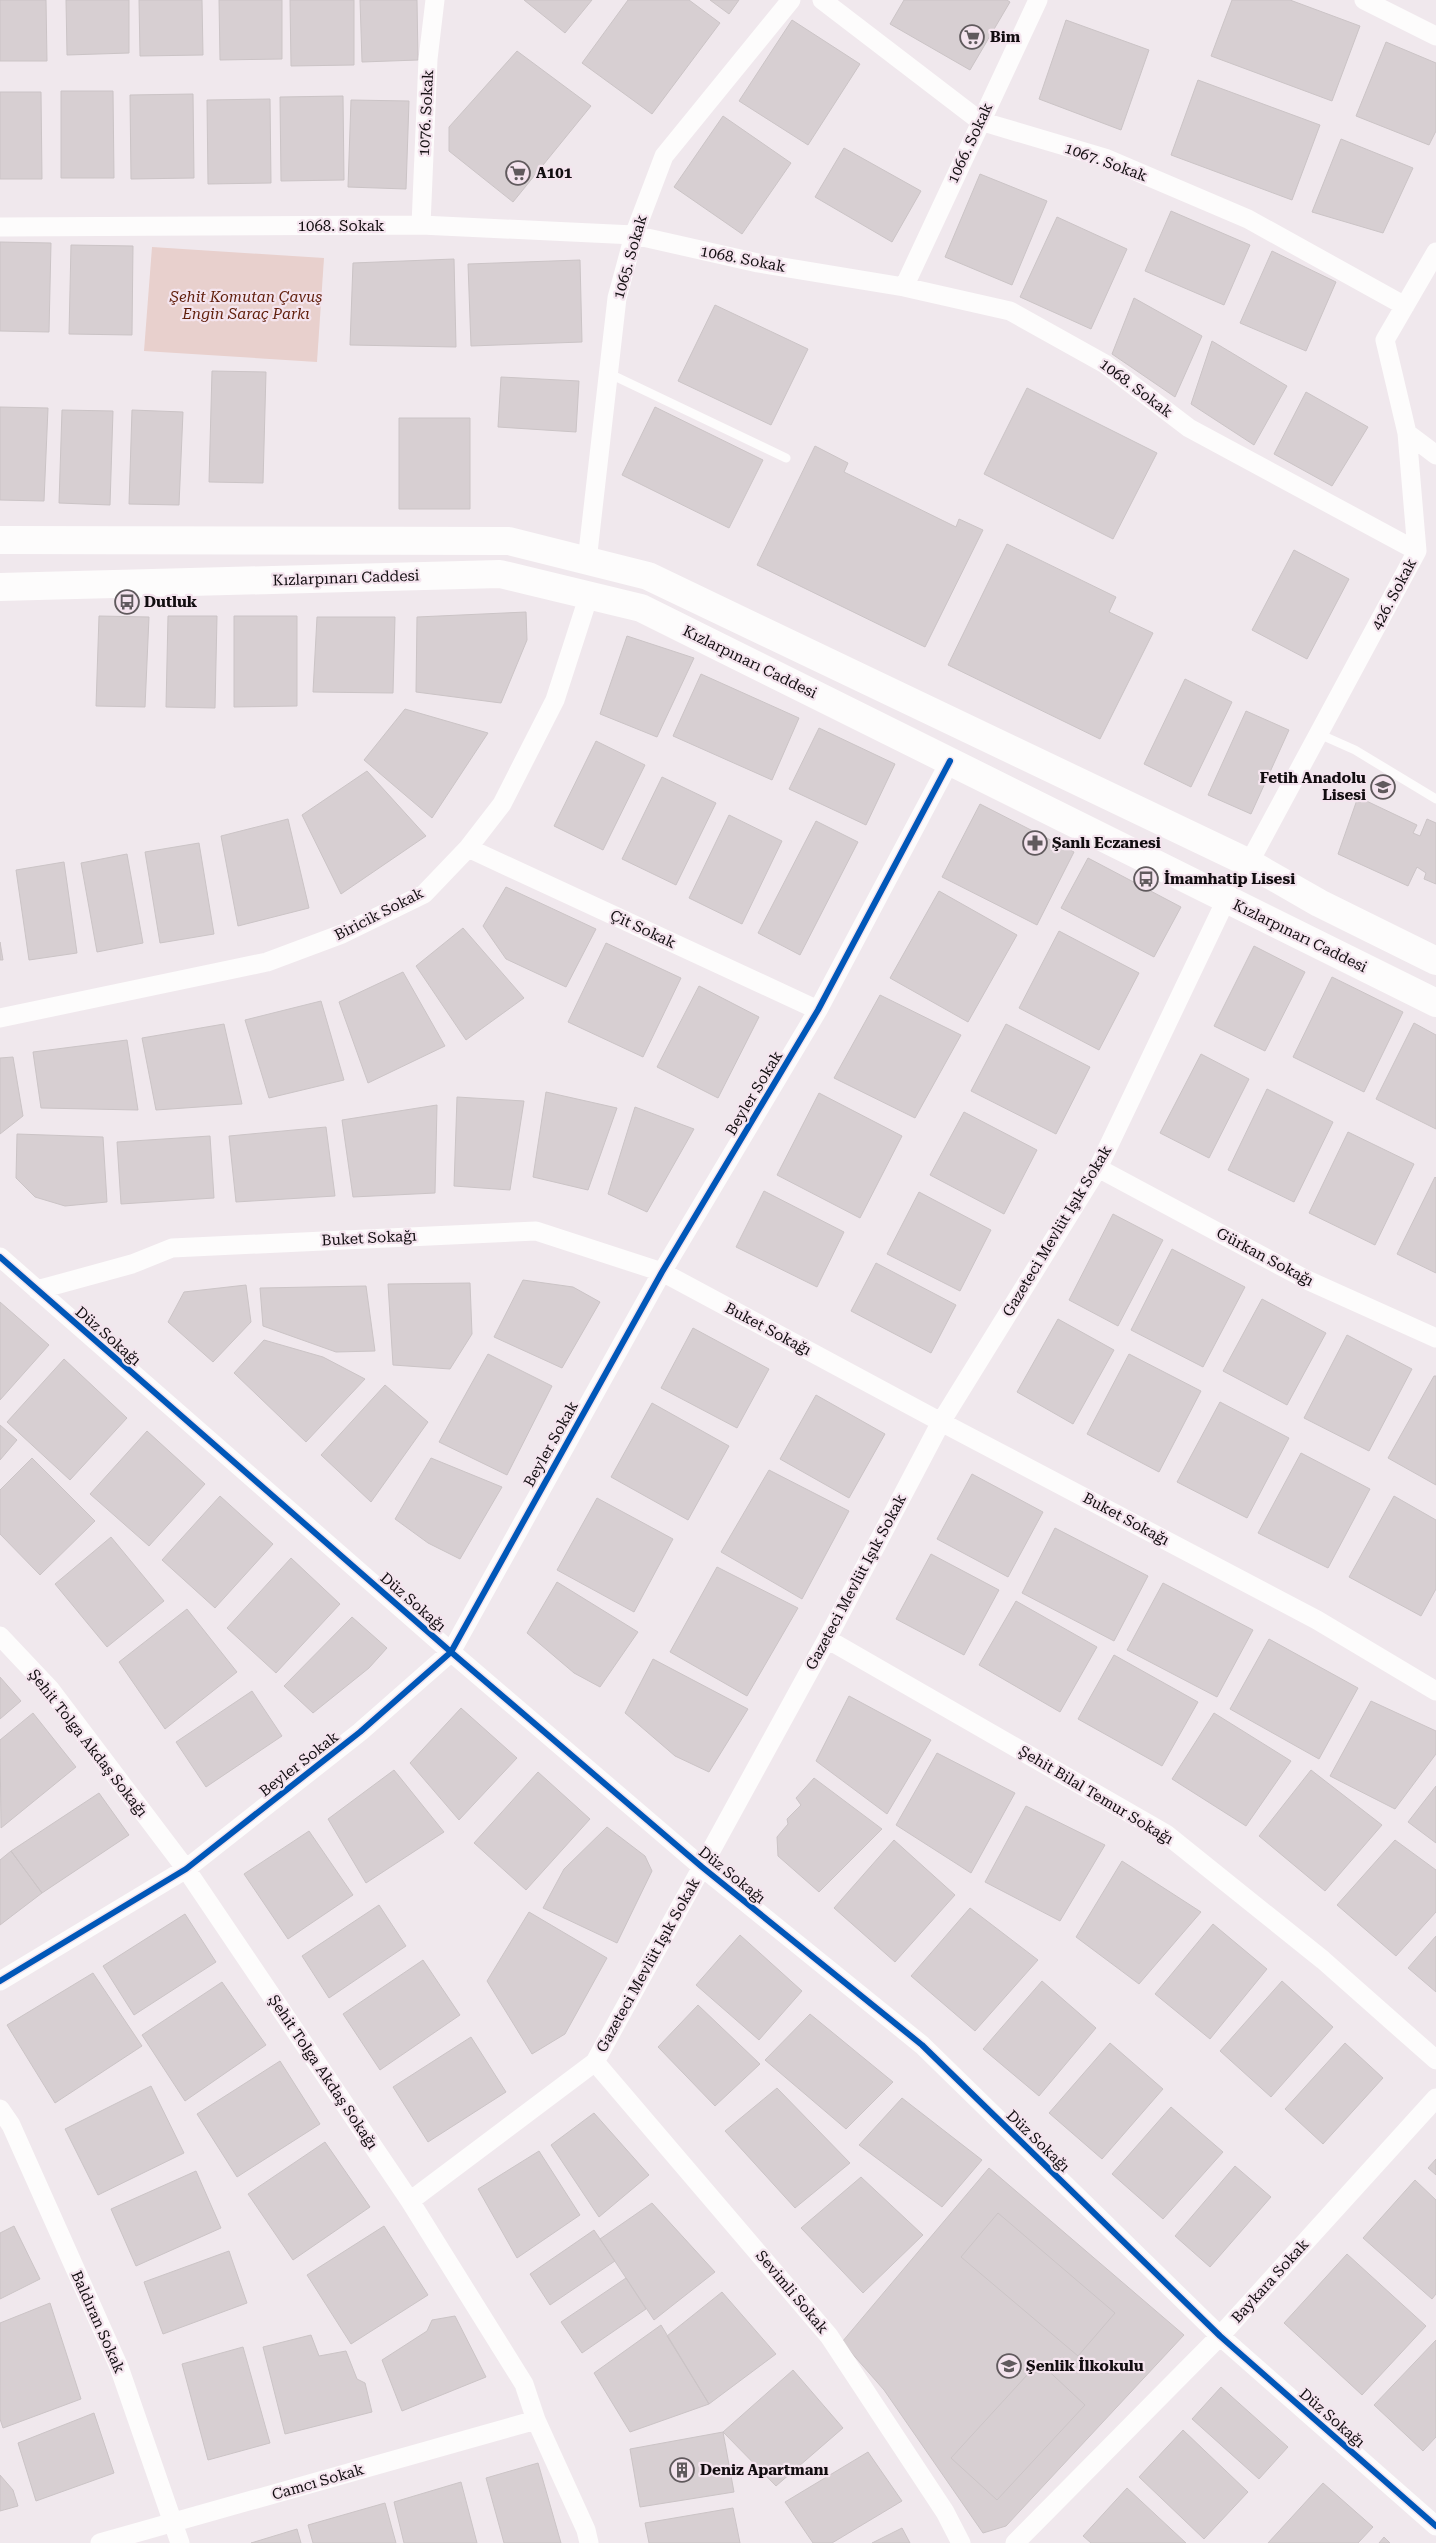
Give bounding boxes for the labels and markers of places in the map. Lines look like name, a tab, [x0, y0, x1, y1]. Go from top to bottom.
supermarket icon: Bim	[959, 24, 985, 50]
place label: Bim	[990, 28, 1021, 46]
supermarket icon: A101	[505, 160, 531, 186]
place label: A101	[536, 164, 573, 182]
bus stop icon: Dutluk	[114, 589, 140, 615]
place label: Dutluk	[144, 593, 198, 611]
place label: Fetih Anadolu Lisesi	[1260, 769, 1366, 804]
school or university icon: Fetih Anadolu Lisesi	[1370, 774, 1396, 800]
pharmacy icon: Şanlı Eczanesi	[1022, 830, 1048, 856]
place label: Şanlı Eczanesi	[1052, 834, 1161, 852]
bus stop icon: İmamhatip Lisesi	[1133, 866, 1159, 892]
place label: İmamhatip Lisesi	[1164, 870, 1295, 888]
school or university icon: Şenlik İlkokulu	[996, 2353, 1022, 2379]
place label: Şenlik İlkokulu	[1026, 2357, 1144, 2375]
building icon: Deniz Apartmanı	[669, 2457, 695, 2483]
place label: Deniz Apartmanı	[700, 2461, 829, 2479]

